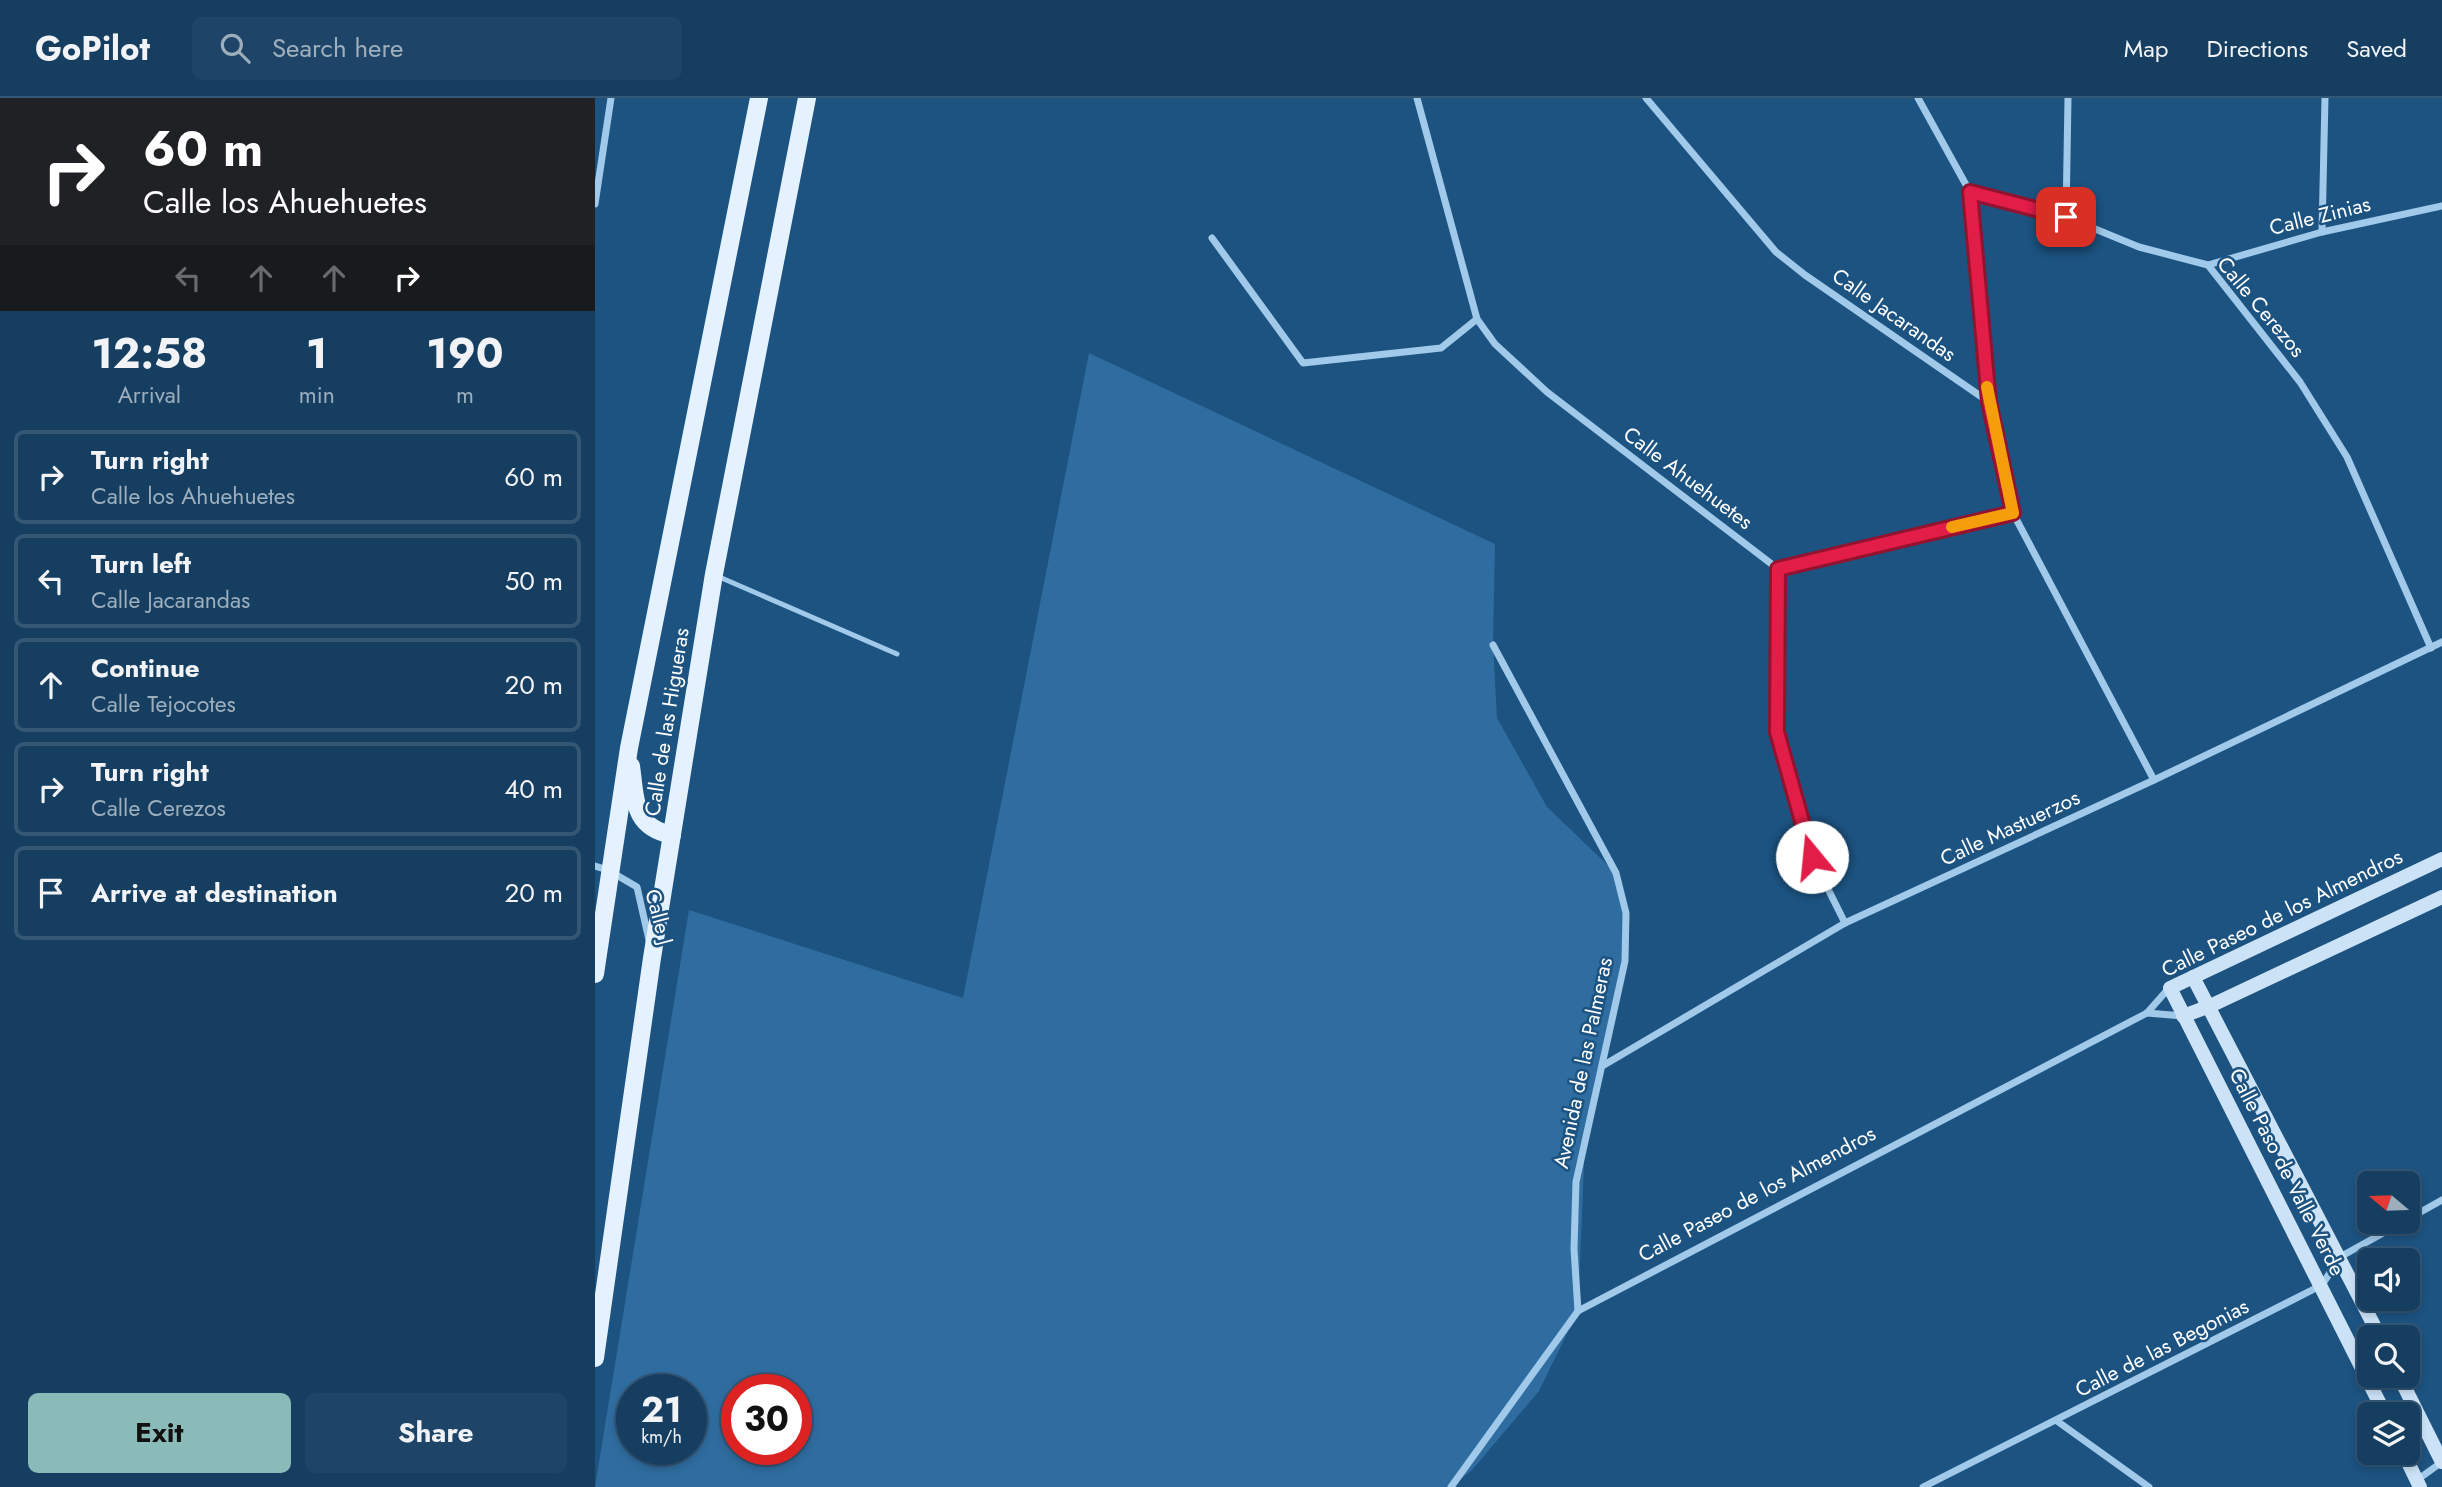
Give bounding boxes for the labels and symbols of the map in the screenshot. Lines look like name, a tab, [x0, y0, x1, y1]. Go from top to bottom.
pin	[2036, 187, 2096, 247]
street label: Calle Zinias	[2266, 189, 2374, 243]
street label: Calle Cerezos	[2210, 250, 2312, 364]
street label: Calle Jacarandas	[1826, 261, 1962, 369]
street label: Calle Ahuehuetes	[1617, 419, 1759, 537]
street label: Calle de las Higueras	[637, 626, 697, 818]
street label: Calle Mastuerzos	[1935, 783, 2085, 873]
position arrow	[1775, 820, 1849, 894]
street label: Calle Paseo de los Almendros	[2156, 841, 2408, 985]
street label: Calle J	[637, 886, 681, 948]
street label: Avenida de las Palmeras	[1546, 955, 1620, 1171]
street label: Calle Paso de Valle Verde	[2222, 1063, 2352, 1281]
street label: Calle Paseo de los Almendros	[1633, 1119, 1881, 1269]
north arrow	[2357, 1171, 2420, 1234]
street label: Calle de las Begonias	[2070, 1291, 2254, 1405]
speed limit sign: 30	[721, 1374, 812, 1465]

